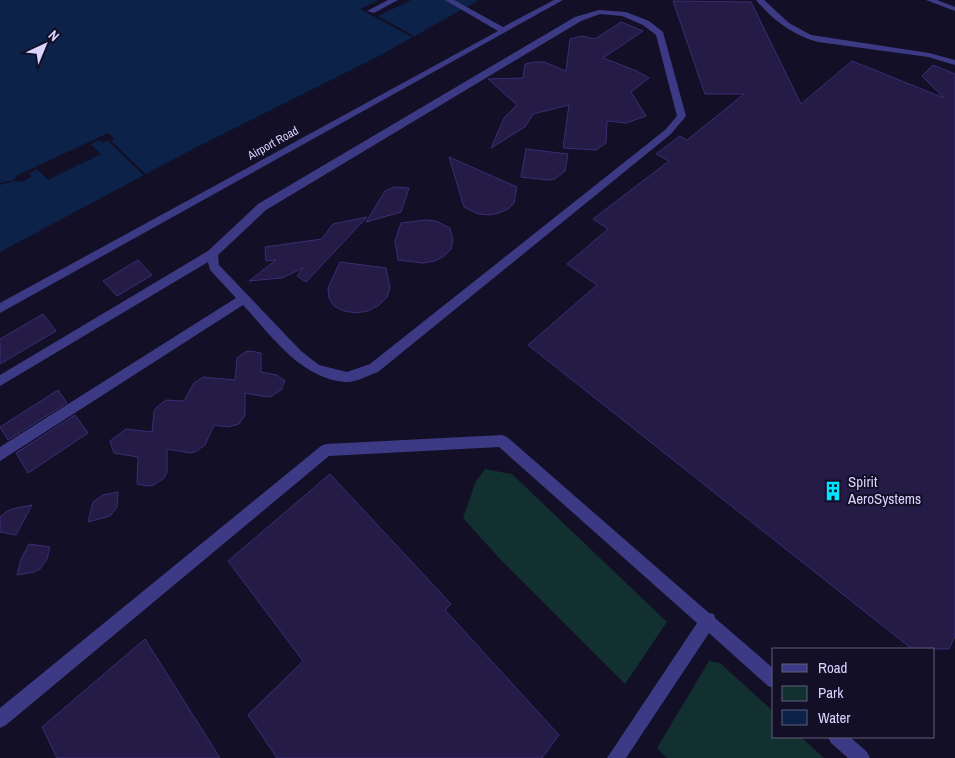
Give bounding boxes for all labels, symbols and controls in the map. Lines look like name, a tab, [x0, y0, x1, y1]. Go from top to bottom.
north arrow	[20, 20, 70, 70]
text: N	[45, 26, 63, 45]
street label: Airport Road	[244, 122, 301, 164]
place label: Spirit AeroSystems	[847, 471, 921, 509]
building icon: Spirit AeroSystems	[822, 480, 844, 502]
legend	[772, 648, 935, 738]
text: Road	[818, 657, 847, 678]
text: Park	[818, 682, 844, 703]
text: Water	[818, 707, 850, 728]

